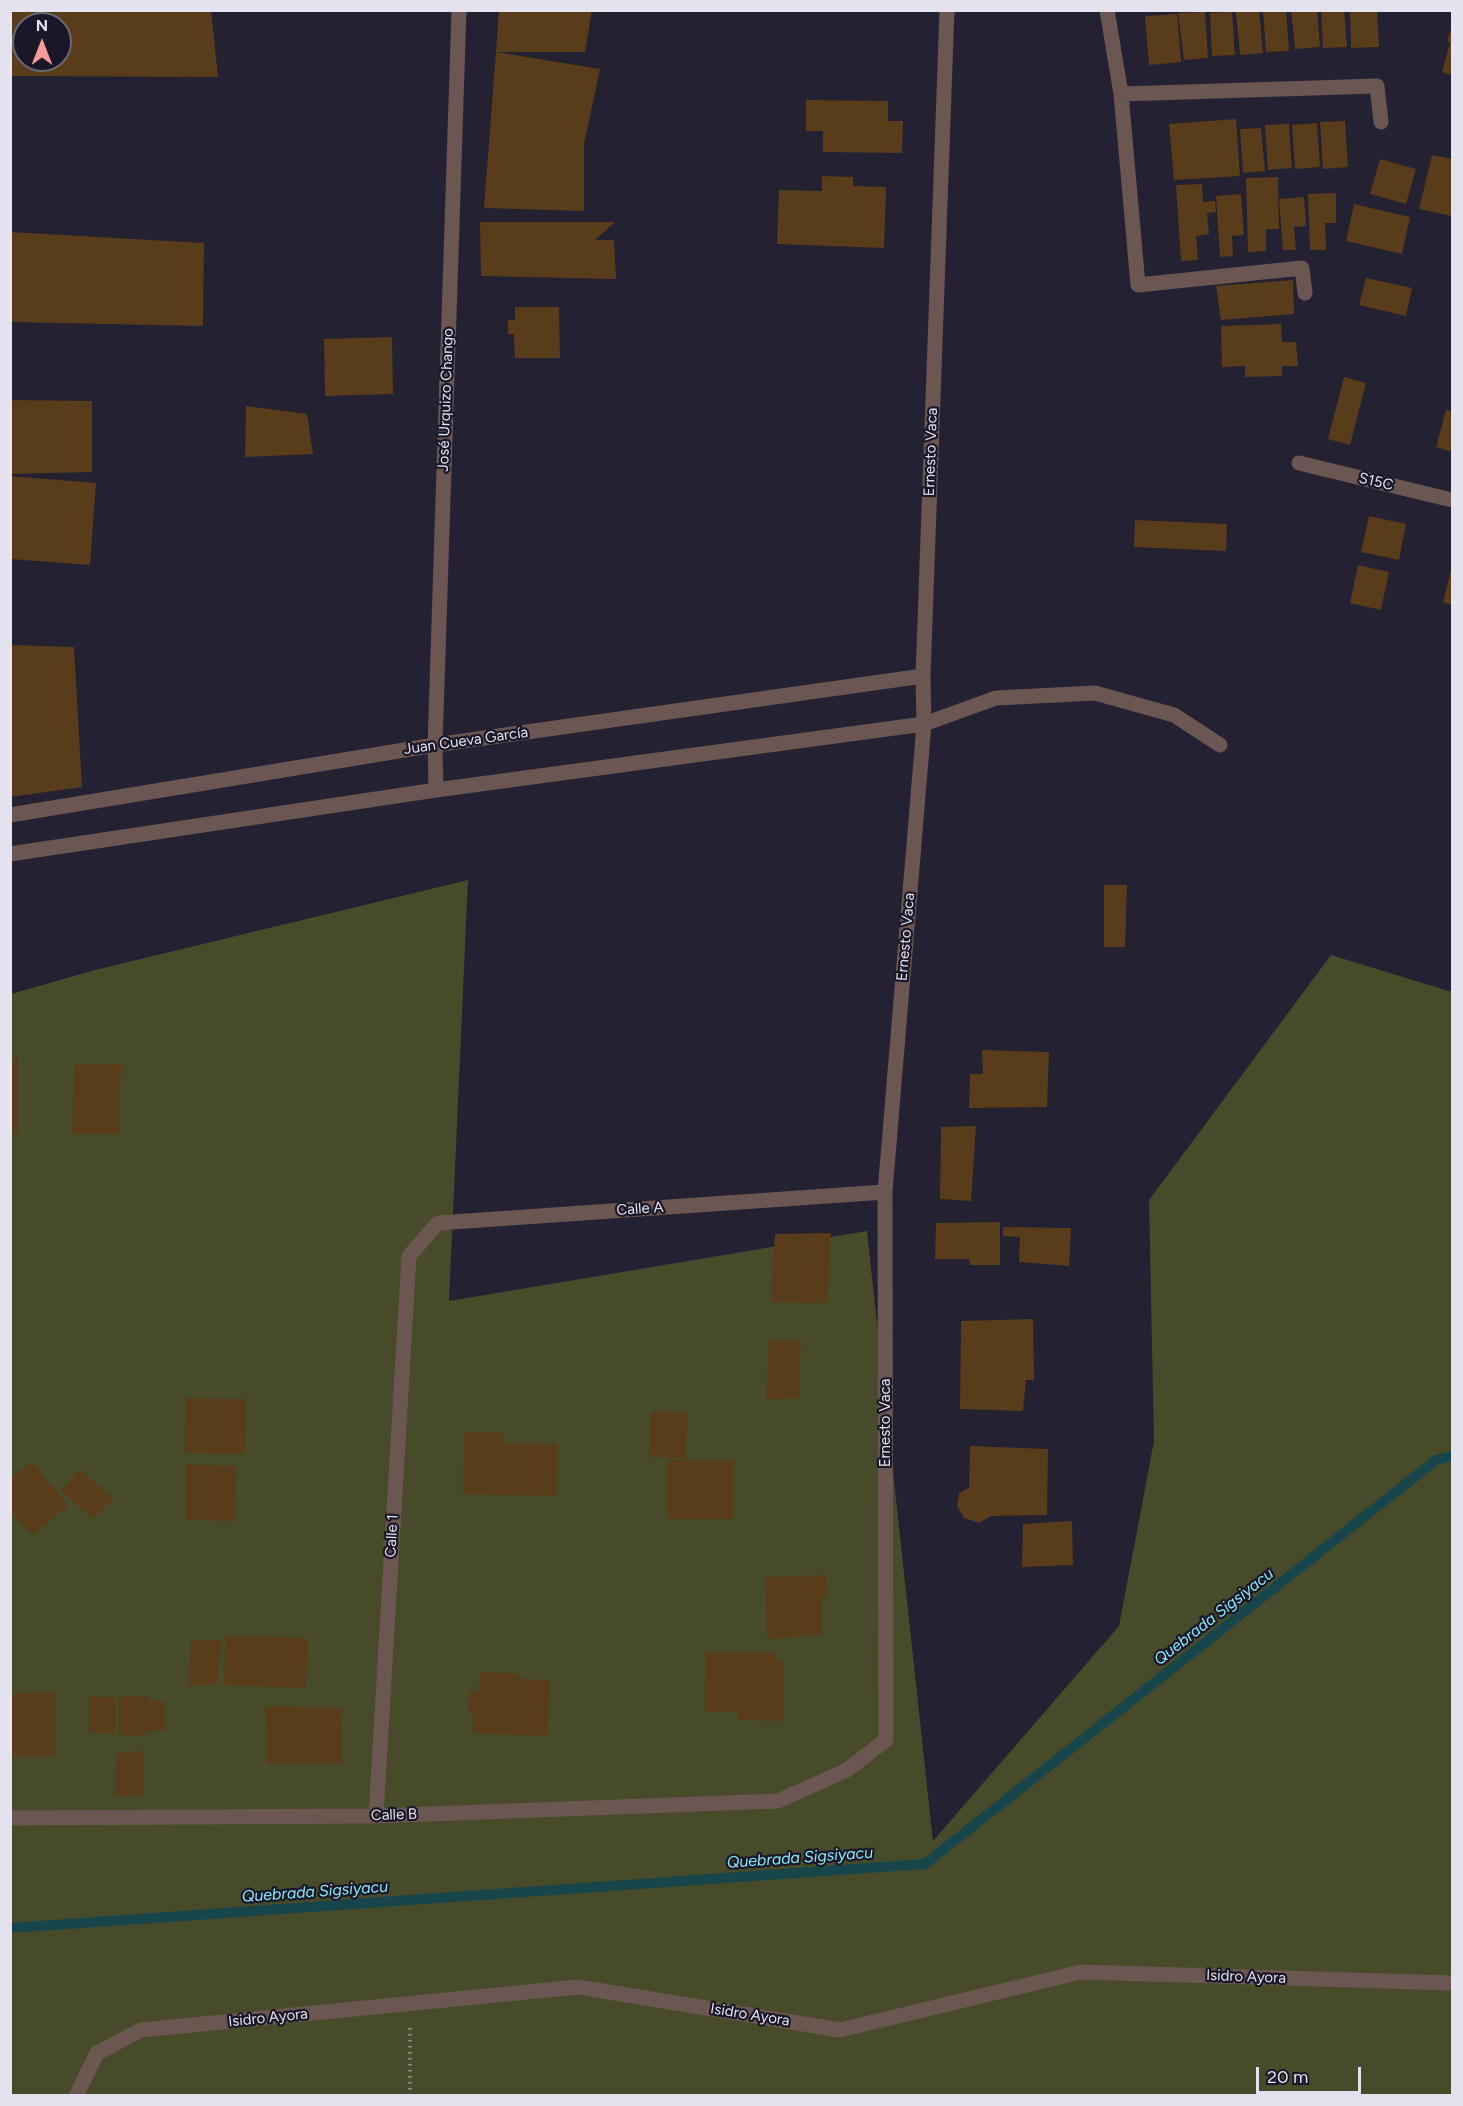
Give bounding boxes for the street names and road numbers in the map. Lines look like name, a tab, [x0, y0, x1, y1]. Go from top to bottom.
street label: José Urquizo Chango	[434, 328, 458, 472]
street label: Ernesto Vaca	[920, 407, 942, 497]
street label: S15C	[1357, 469, 1395, 495]
street label: Juan Cueva García	[403, 723, 529, 759]
street label: Ernesto Vaca	[893, 892, 919, 982]
street label: Calle A	[616, 1198, 664, 1220]
street label: Ernesto Vaca	[877, 1379, 895, 1467]
street label: Calle 1	[382, 1514, 402, 1558]
street label: Calle B	[371, 1805, 417, 1825]
street label: Isidro Ayora	[1206, 1967, 1286, 1987]
street label: Isidro Ayora	[709, 2000, 791, 2030]
street label: Isidro Ayora	[227, 2005, 309, 2031]

